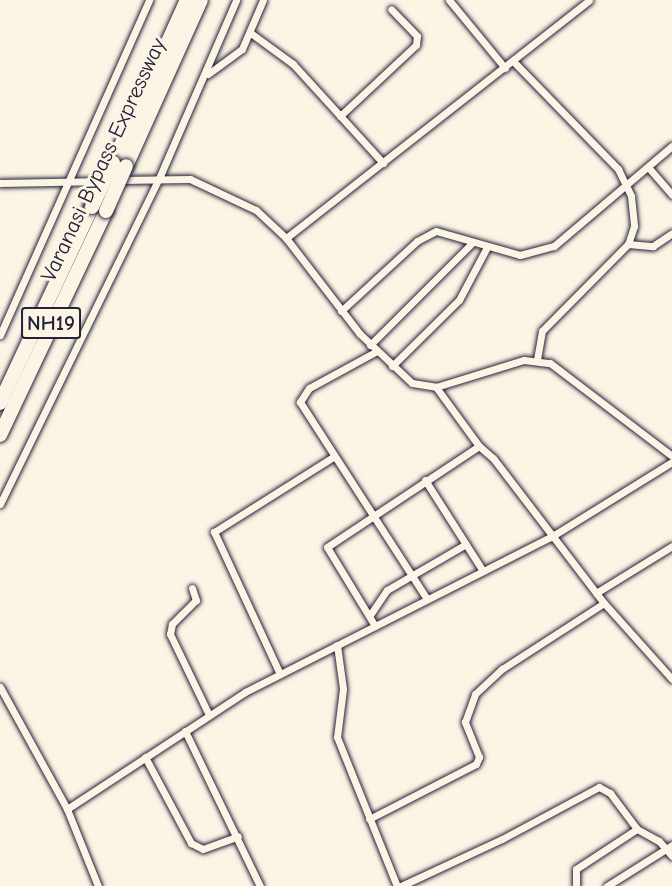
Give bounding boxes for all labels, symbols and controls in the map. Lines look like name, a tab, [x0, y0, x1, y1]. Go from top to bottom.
street label: Varanasi Bypass Expressway	[36, 34, 172, 286]
road number: NH19	[21, 305, 81, 341]

